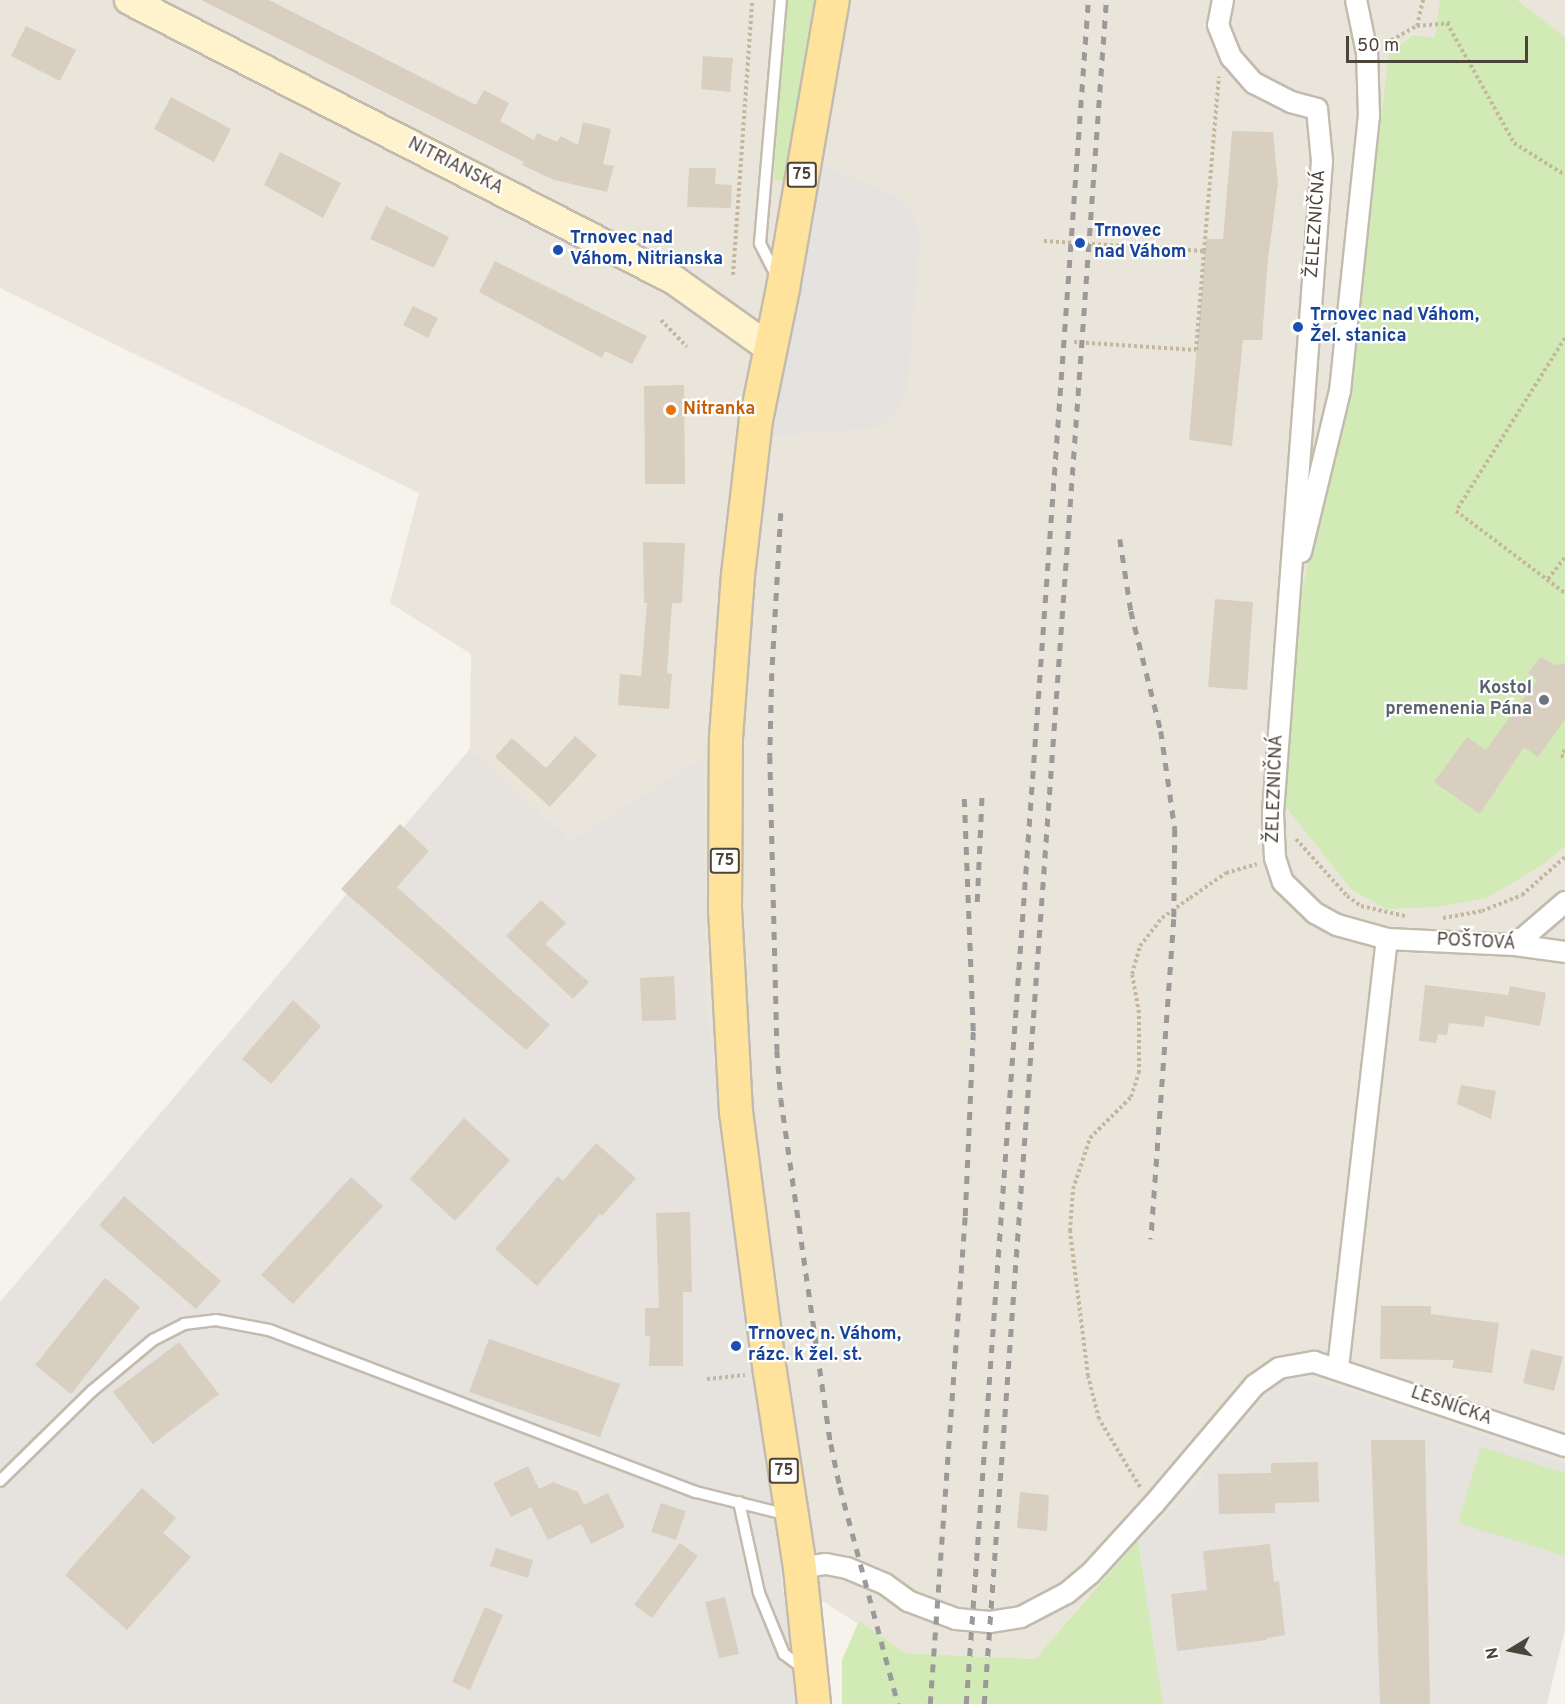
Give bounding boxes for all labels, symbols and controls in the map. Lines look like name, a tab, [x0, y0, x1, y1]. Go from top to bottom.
scale bar	[1349, 24, 1530, 62]
text: 50 m	[1357, 35, 1399, 58]
street label: NITRIANSKA	[404, 134, 506, 200]
road number: 75	[786, 162, 818, 188]
street label: ŽELEZNIČNÁ	[1302, 169, 1332, 279]
place label: Trnovec nad Váhom	[1094, 222, 1187, 264]
place label: Trnovec nad Váhom, Nitrianska	[570, 229, 723, 272]
marker: Trnovec nad Váhom	[1071, 234, 1089, 252]
marker: Trnovec nad Váhom, Nitrianska	[551, 243, 565, 257]
place label: Trnovec nad Váhom, Žel. stanica	[1310, 306, 1480, 348]
marker: Trnovec nad Váhom, Žel. stanica	[1291, 320, 1305, 334]
place label: Nitranka	[683, 399, 755, 421]
marker: Nitranka	[664, 403, 678, 417]
place label: Kostol premenenia Pána	[1385, 679, 1532, 722]
marker: Kostol premenenia Pána	[1537, 693, 1551, 707]
street label: ŽELEZNIČNÁ	[1263, 734, 1289, 844]
road number: 75	[708, 848, 742, 874]
street label: POŠTOVÁ	[1436, 930, 1516, 956]
place label: Trnovec n. Váhom, rázc. k žel. st.	[748, 1325, 902, 1368]
marker: Trnovec n. Váhom, rázc. k žel. st.	[729, 1339, 743, 1353]
street label: LESNÍCKA	[1407, 1383, 1495, 1431]
road number: 75	[768, 1458, 800, 1484]
north arrow	[1481, 1620, 1541, 1680]
text: N	[1482, 1646, 1504, 1661]

